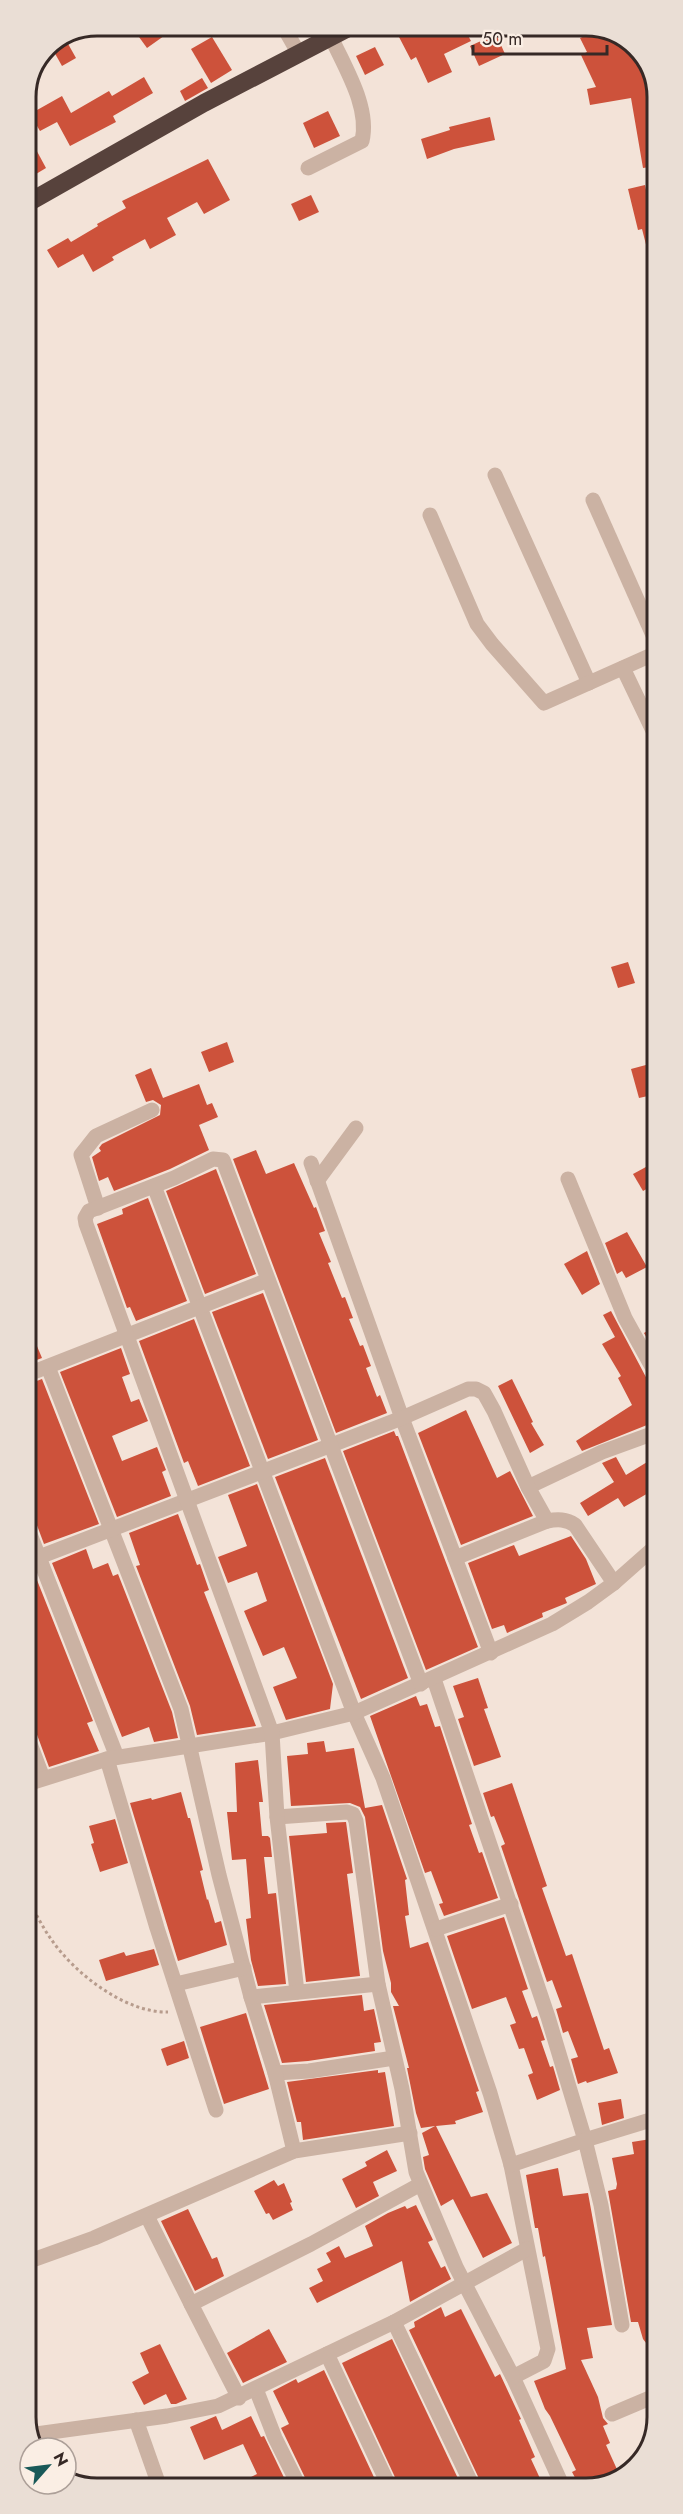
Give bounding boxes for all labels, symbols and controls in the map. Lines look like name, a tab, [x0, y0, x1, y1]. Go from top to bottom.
scale bar	[473, 18, 606, 56]
text: 50 m	[482, 26, 522, 52]
north arrow	[18, 2436, 78, 2496]
text: N	[48, 2448, 74, 2470]

